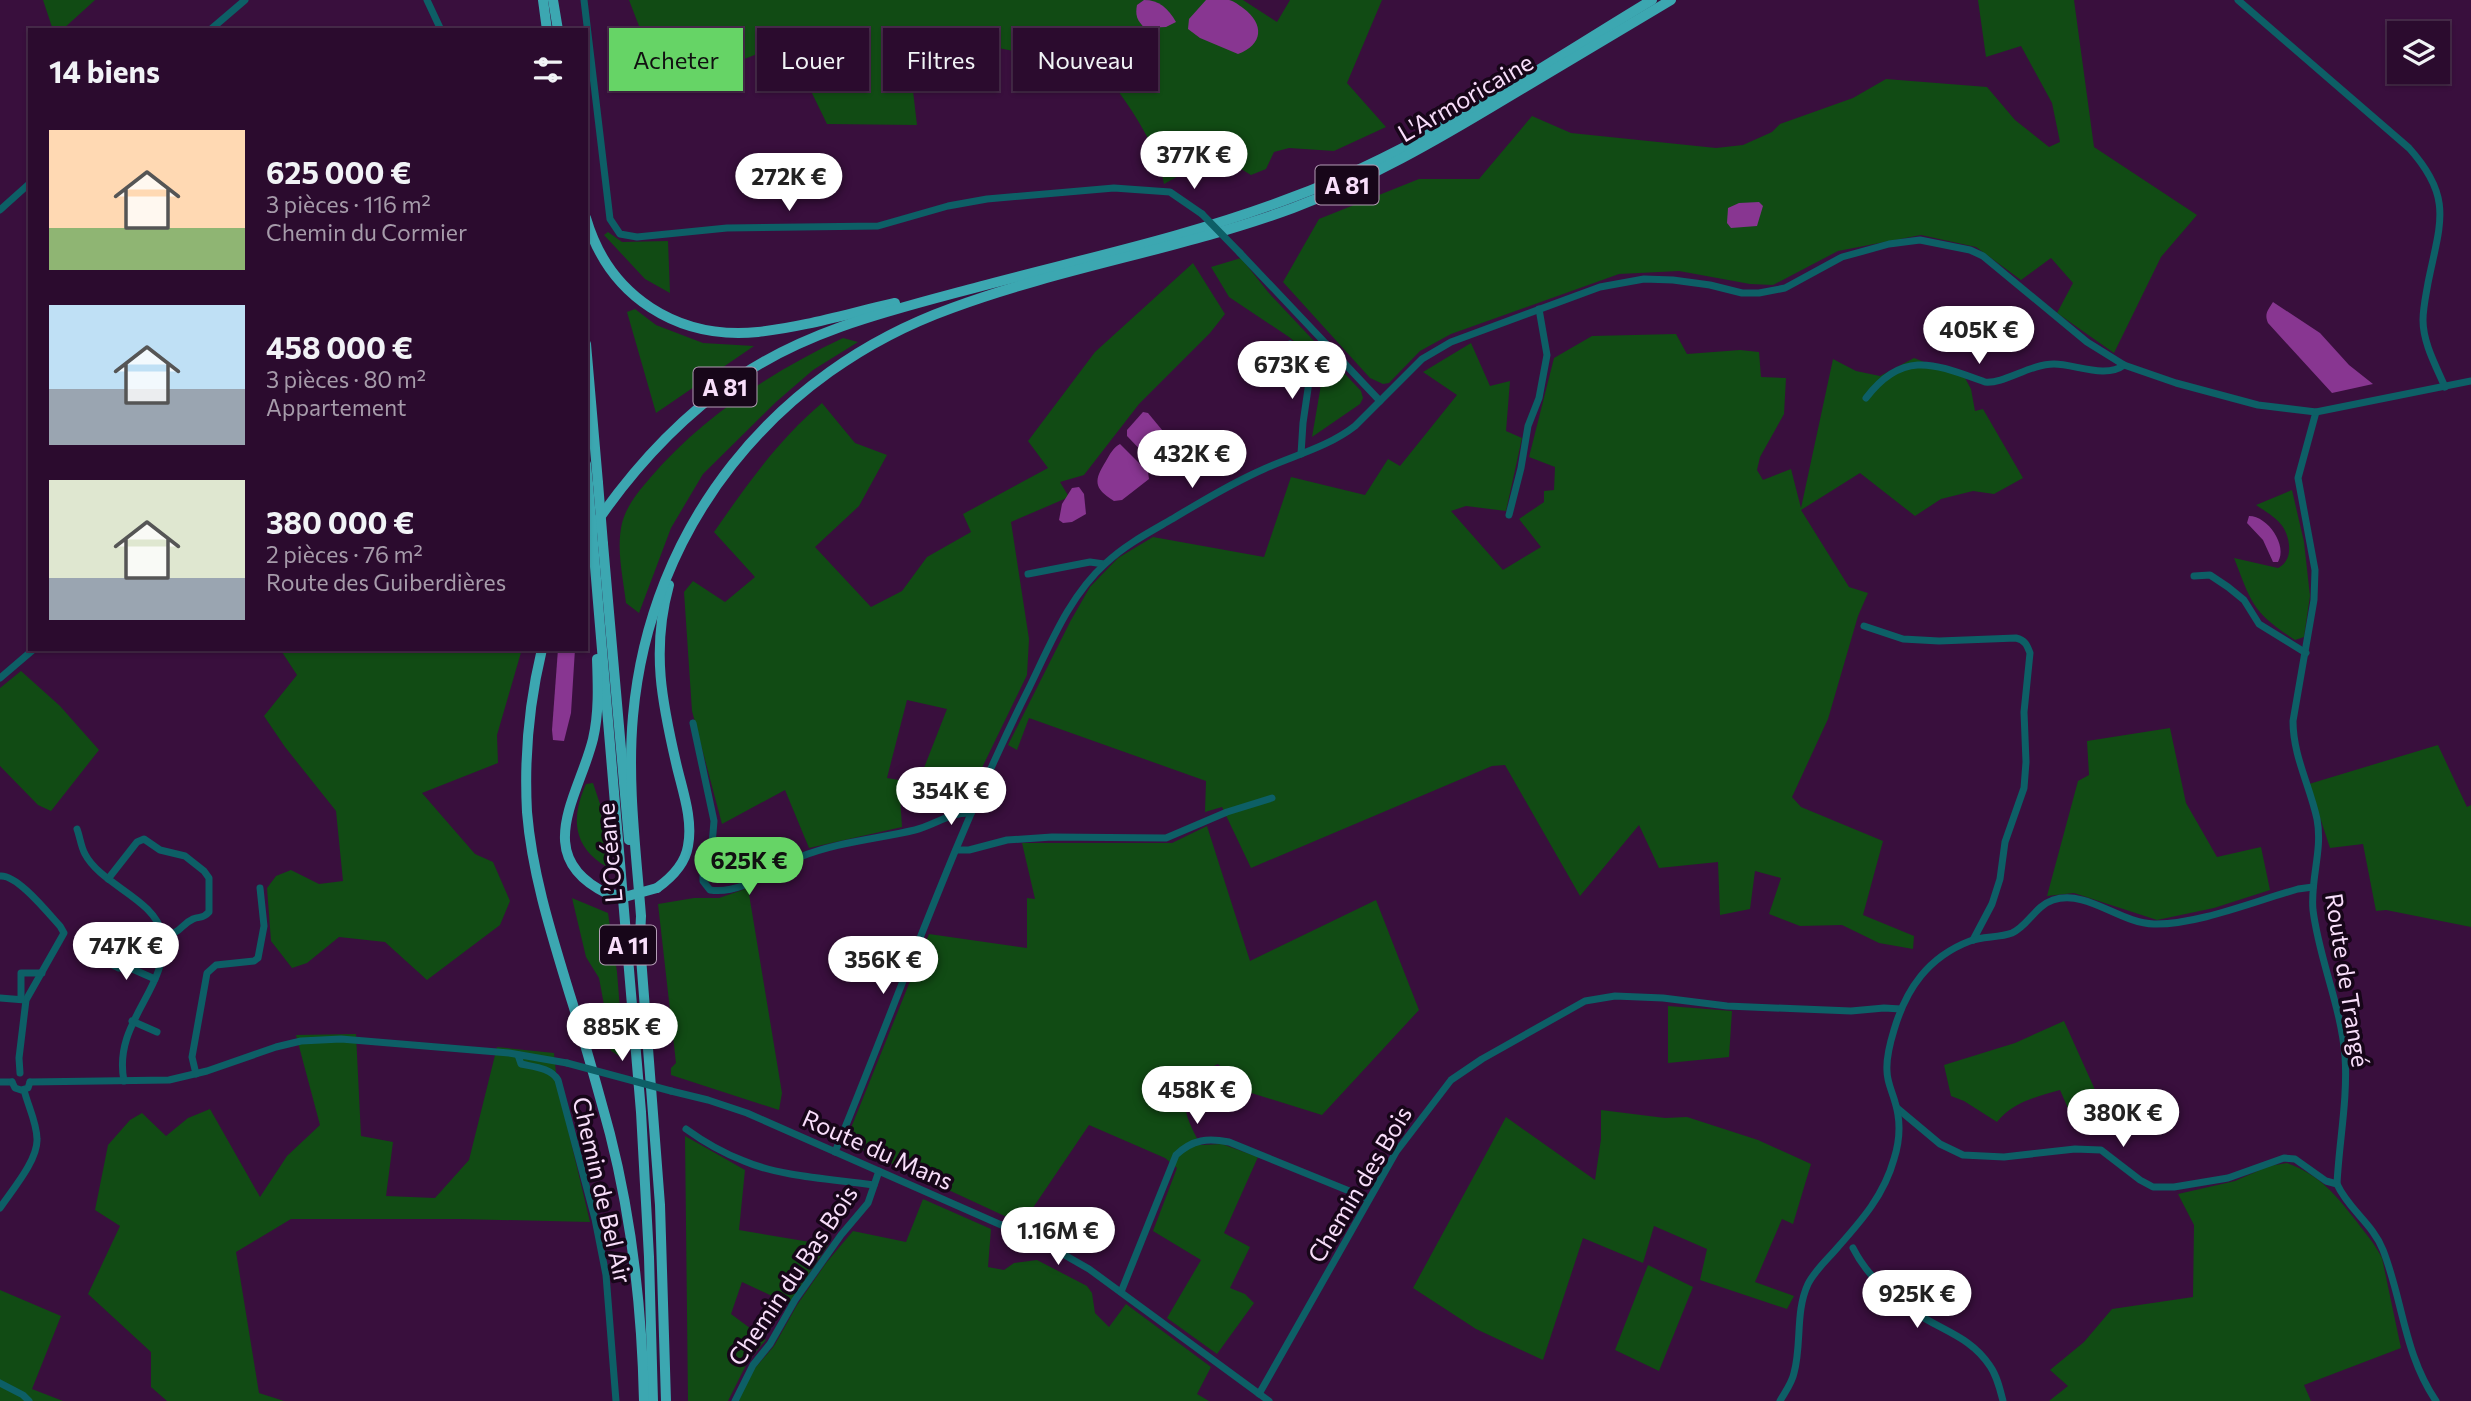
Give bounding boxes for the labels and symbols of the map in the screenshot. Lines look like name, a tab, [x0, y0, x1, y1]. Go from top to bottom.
street label: L'Armoricaine	[1392, 47, 1538, 147]
pin: 377K €	[1137, 132, 1251, 191]
pin: 272K €	[732, 154, 846, 213]
road number: A 81	[1316, 166, 1378, 204]
pin: 405K €	[1922, 306, 2036, 366]
pin: 673K €	[1235, 342, 1349, 401]
road number: A 81	[694, 368, 756, 406]
pin: 432K €	[1135, 430, 1249, 490]
pin: 354K €	[894, 768, 1008, 827]
street label: L’Océane	[590, 802, 628, 904]
pin: 625K €	[692, 838, 806, 897]
street label: Route de Trangé	[2320, 891, 2376, 1069]
pin: 747K €	[69, 922, 183, 982]
road number: A 11	[600, 926, 656, 964]
pin: 356K €	[826, 936, 940, 996]
pin: 885K €	[565, 1004, 679, 1063]
pin: 458K €	[1140, 1066, 1254, 1126]
pin: 380K €	[2066, 1090, 2180, 1149]
street label: Chemin de Bel Air	[567, 1094, 639, 1287]
street label: Chemin des Bois	[1301, 1101, 1417, 1267]
street label: Route du Mans	[798, 1103, 958, 1195]
street label: Chemin du Bas Bois	[721, 1180, 863, 1370]
pin: 1.16M €	[993, 1208, 1123, 1267]
pin: 925K €	[1860, 1270, 1974, 1330]

